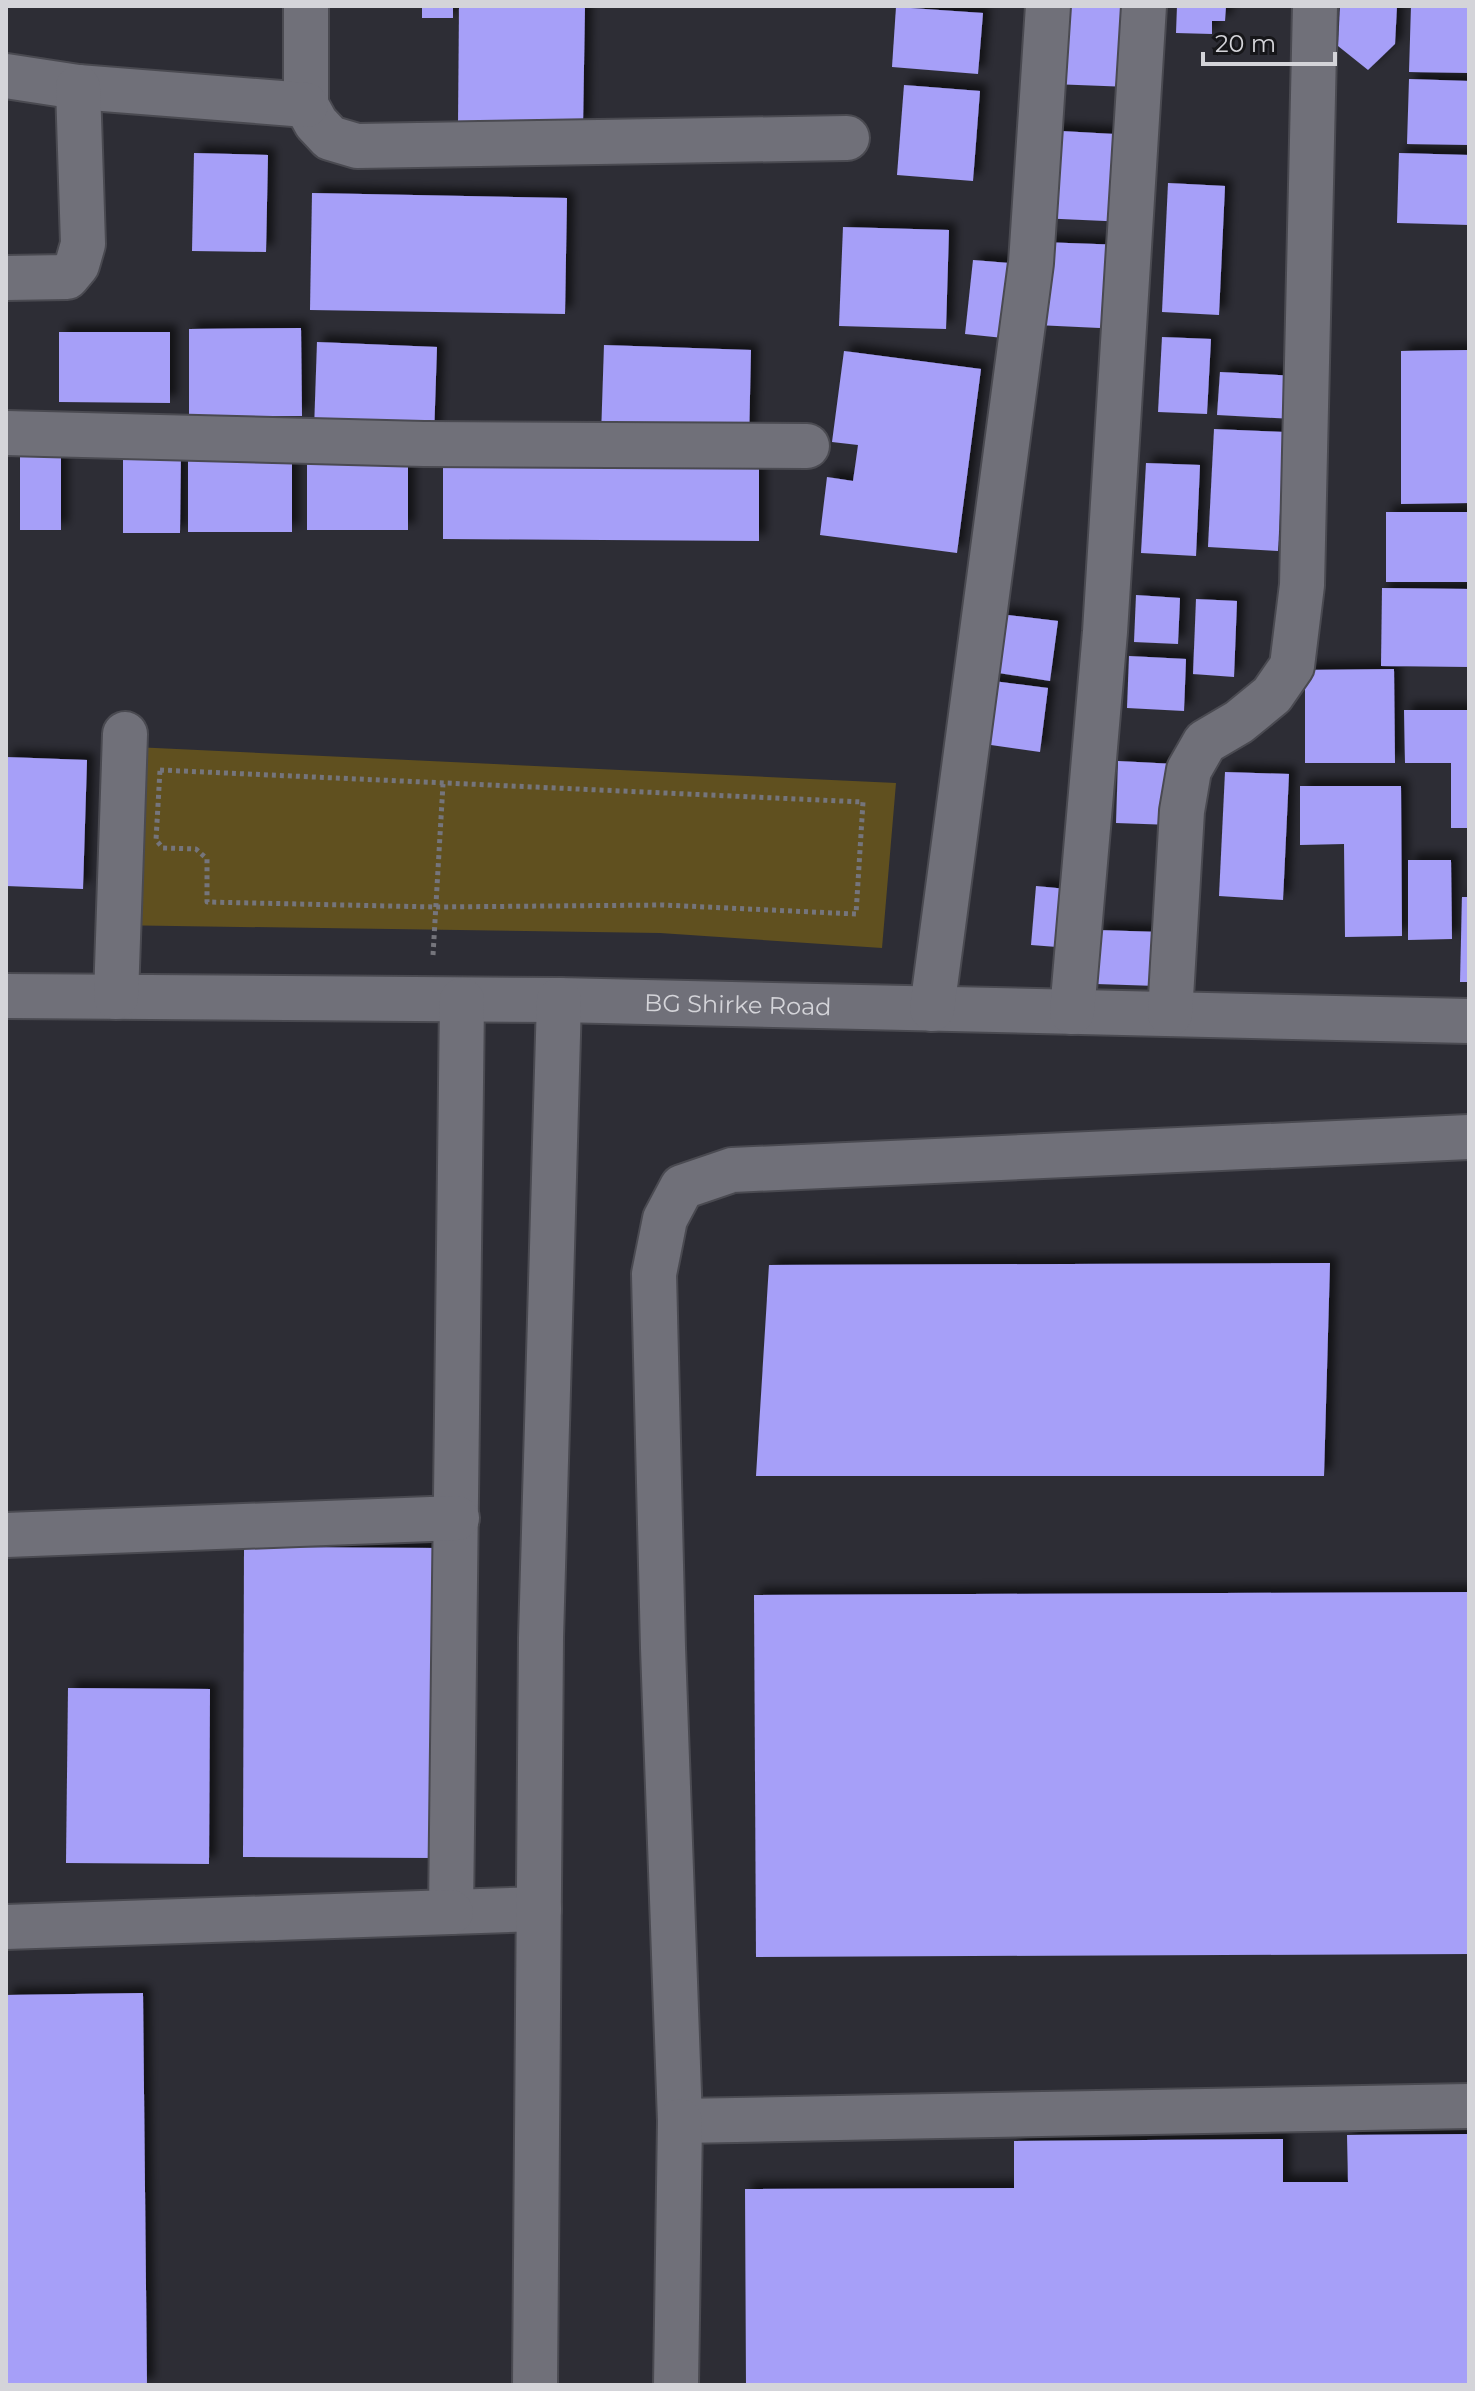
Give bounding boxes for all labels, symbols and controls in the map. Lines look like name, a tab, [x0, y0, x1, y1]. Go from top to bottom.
scale bar	[1203, 16, 1335, 66]
text: 20 m	[1215, 29, 1276, 58]
street label: BG Shirke Road	[644, 987, 832, 1021]

